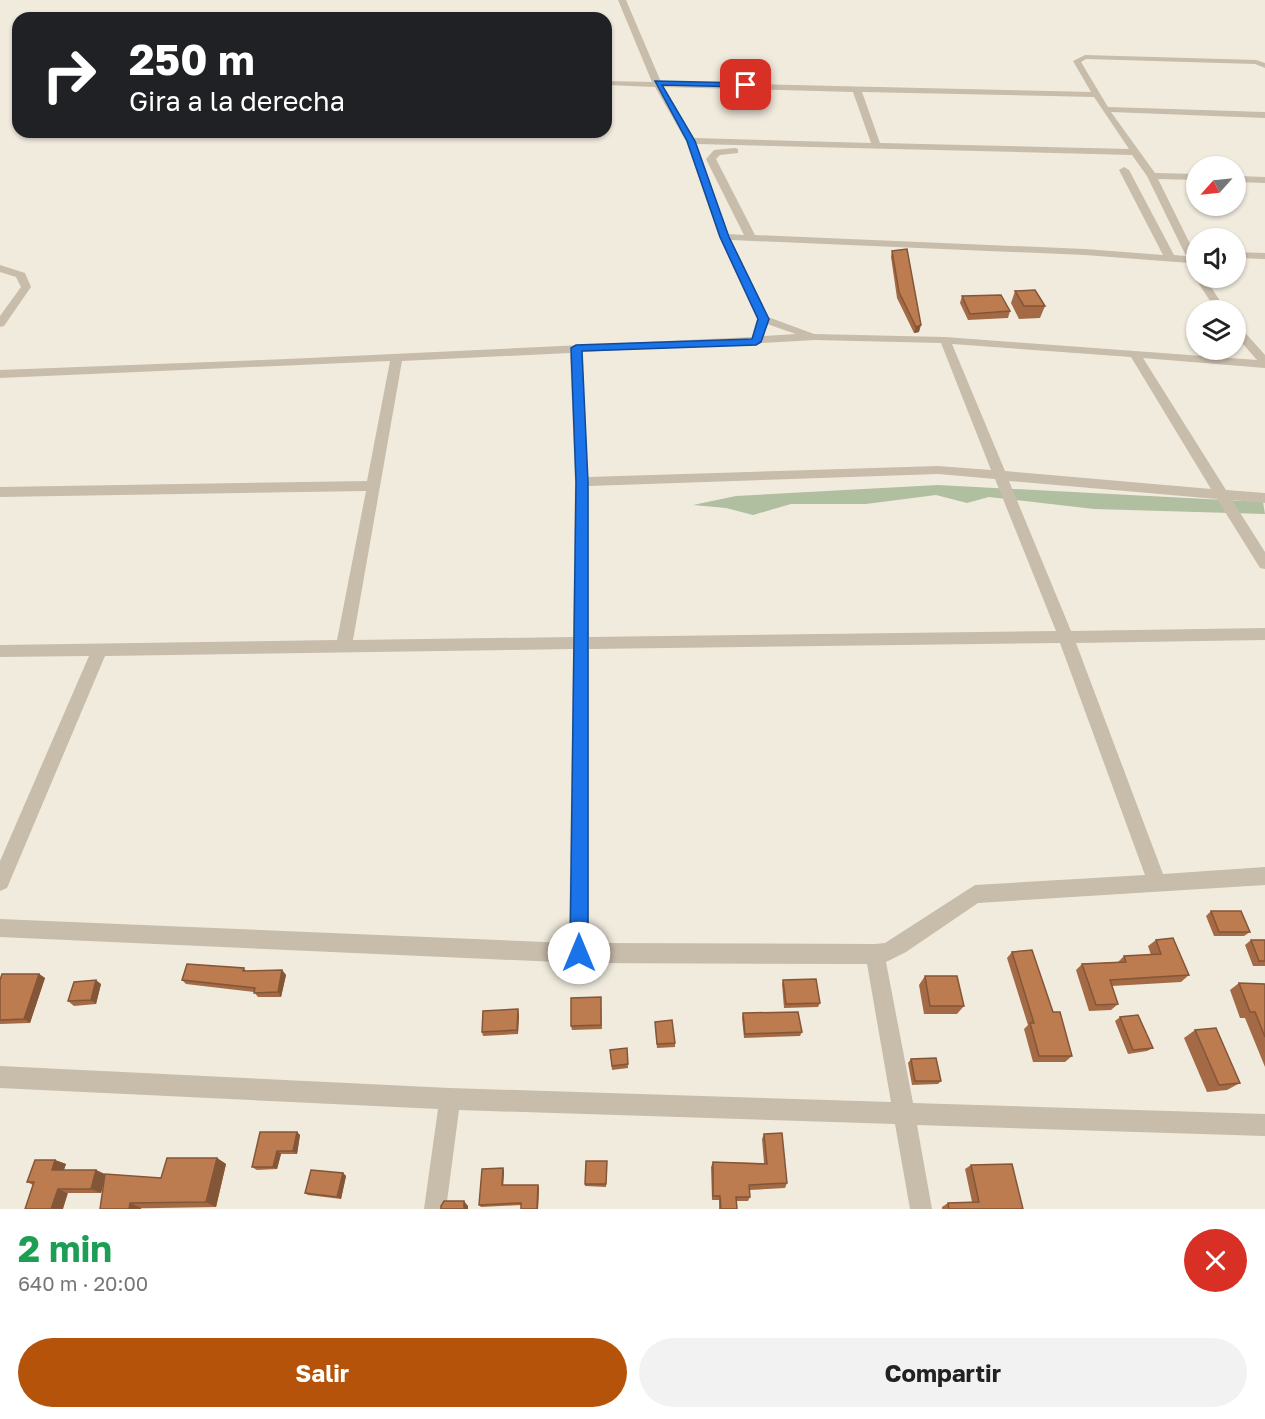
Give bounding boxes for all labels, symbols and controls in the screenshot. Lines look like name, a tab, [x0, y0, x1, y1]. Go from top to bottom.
text: 250 m	[129, 34, 255, 84]
icon: right	[30, 36, 108, 114]
pin	[720, 59, 771, 110]
icon: arrive	[729, 68, 762, 101]
text: Gira a la derecha	[129, 85, 345, 117]
north arrow	[1186, 156, 1246, 216]
map controls	[1186, 156, 1246, 360]
button: sound	[1186, 228, 1246, 288]
button: layers	[1186, 300, 1246, 360]
position arrow	[547, 921, 611, 985]
text: 2 min	[18, 1227, 112, 1270]
button: close	[1184, 1229, 1247, 1292]
text: 640 m · 20:00	[18, 1271, 148, 1295]
button: Salir	[18, 1338, 627, 1407]
button: Compartir	[639, 1338, 1247, 1407]

